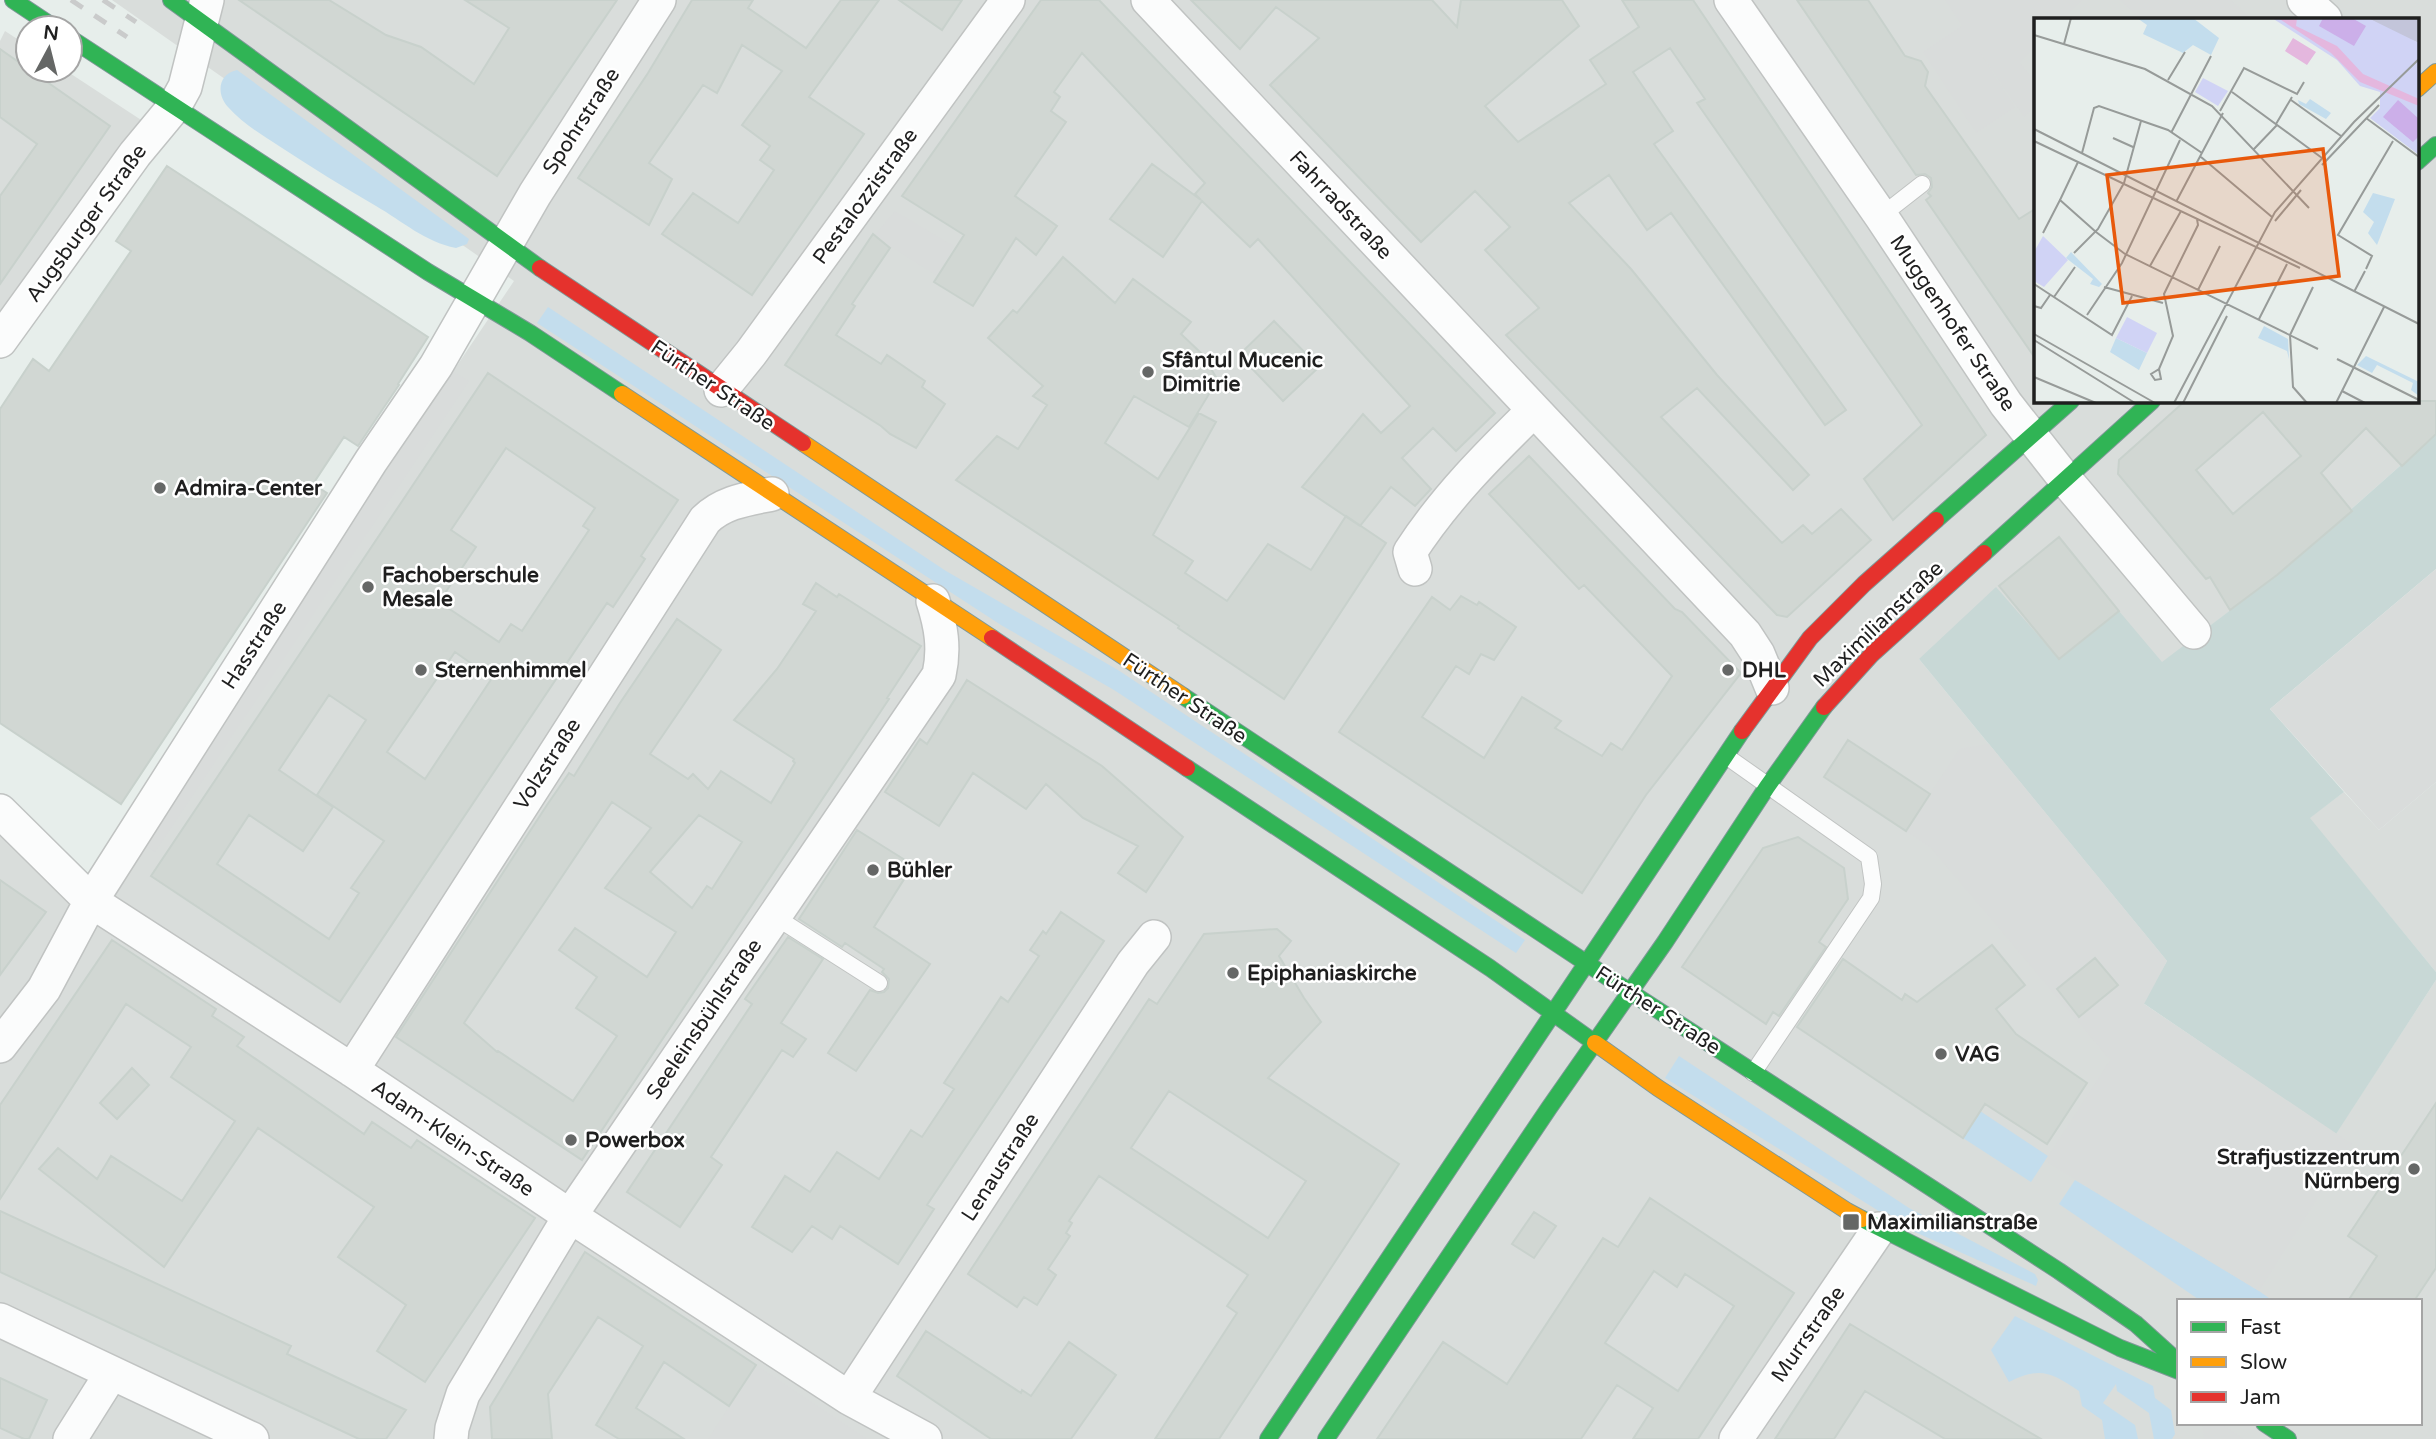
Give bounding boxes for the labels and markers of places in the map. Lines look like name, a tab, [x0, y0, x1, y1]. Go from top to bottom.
place label: Sfântul Mucenic Dimitrie	[1162, 348, 1323, 397]
marker: Sfântul Mucenic Dimitrie	[1140, 364, 1156, 380]
place label: Admira-Center	[174, 476, 323, 501]
marker: Admira-Center	[152, 480, 168, 496]
place label: Fachoberschule Mesale	[382, 563, 539, 612]
marker: Fachoberschule Mesale	[360, 579, 376, 595]
place label: Sternenhimmel	[435, 658, 586, 683]
place label: DHL	[1742, 658, 1787, 683]
marker: Sternenhimmel	[413, 662, 429, 678]
marker: DHL	[1720, 662, 1736, 678]
place label: Bühler	[887, 858, 953, 883]
marker: Bühler	[865, 862, 881, 878]
place label: Epiphaniaskirche	[1247, 961, 1417, 986]
marker: Epiphaniaskirche	[1225, 965, 1241, 981]
place label: VAG	[1955, 1042, 2000, 1067]
marker: VAG	[1933, 1046, 1949, 1062]
place label: Powerbox	[585, 1128, 685, 1153]
marker: Powerbox	[563, 1132, 579, 1148]
place label: Strafjustizzentrum Nürnberg	[2217, 1145, 2400, 1194]
marker: Strafjustizzentrum Nürnberg	[2406, 1161, 2422, 1177]
place label: Maximilianstraße	[1867, 1210, 2038, 1235]
marker: Maximilianstraße	[1841, 1212, 1861, 1232]

